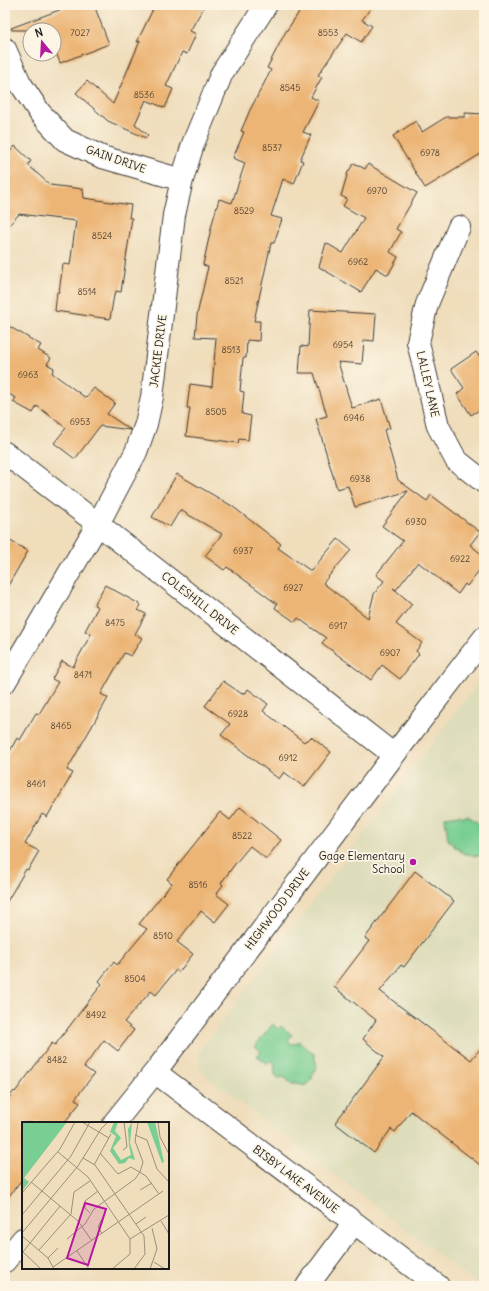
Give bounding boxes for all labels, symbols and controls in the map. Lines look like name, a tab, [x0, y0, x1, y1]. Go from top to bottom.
north arrow	[22, 22, 62, 62]
text: N	[33, 25, 45, 40]
house number: 7027	[70, 27, 90, 38]
house number: 8553	[318, 27, 338, 38]
house number: 8545	[280, 82, 300, 93]
house number: 8536	[134, 89, 154, 100]
street label: GAIN DRIVE	[84, 142, 148, 176]
house number: 8537	[262, 142, 283, 153]
house number: 6978	[420, 147, 440, 158]
house number: 6970	[367, 185, 387, 196]
house number: 8529	[234, 205, 254, 216]
house number: 8524	[92, 230, 112, 241]
house number: 6962	[348, 256, 368, 267]
house number: 8521	[225, 275, 243, 286]
house number: 8514	[77, 286, 97, 297]
street label: JACKIE DRIVE	[147, 314, 169, 388]
house number: 6954	[333, 339, 353, 350]
house number: 8513	[221, 344, 241, 355]
street label: LALLEY LANE	[414, 350, 442, 418]
house number: 6963	[18, 369, 38, 380]
house number: 8505	[205, 406, 227, 417]
house number: 6946	[344, 412, 364, 423]
house number: 6953	[70, 416, 90, 427]
house number: 6938	[350, 473, 370, 484]
house number: 6930	[405, 516, 427, 527]
house number: 6937	[233, 545, 254, 556]
house number: 6922	[450, 553, 470, 564]
street label: COLESHILL DRIVE	[159, 568, 241, 638]
house number: 6927	[283, 582, 303, 593]
house number: 8475	[105, 617, 125, 628]
house number: 6917	[329, 620, 348, 631]
house number: 6907	[380, 647, 401, 658]
house number: 8471	[74, 669, 92, 680]
house number: 6928	[228, 708, 248, 719]
house number: 8465	[51, 720, 71, 731]
house number: 6912	[279, 752, 298, 763]
house number: 8461	[26, 778, 46, 789]
house number: 8522	[232, 830, 252, 841]
place label: Gage Elementary School	[319, 849, 405, 876]
marker: Gage Elementary School	[408, 857, 418, 867]
street label: HIGHWOOD DRIVE	[242, 865, 312, 953]
house number: 8516	[188, 879, 208, 890]
house number: 8510	[153, 930, 173, 941]
house number: 8504	[124, 973, 146, 984]
house number: 8492	[86, 1009, 106, 1020]
house number: 8482	[47, 1054, 67, 1065]
inset map	[22, 1122, 169, 1269]
street label: BISBY LAKE AVENUE	[250, 1142, 342, 1216]

